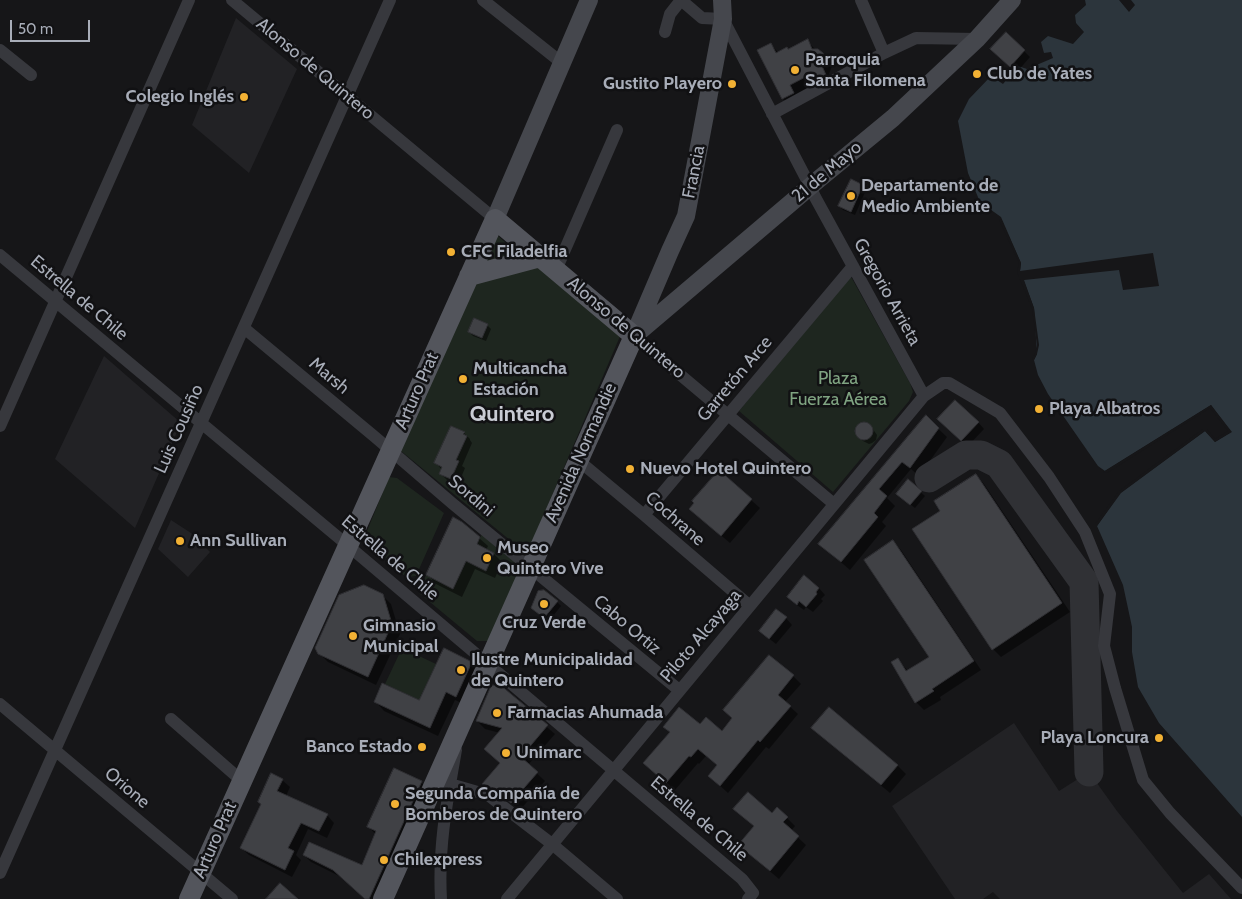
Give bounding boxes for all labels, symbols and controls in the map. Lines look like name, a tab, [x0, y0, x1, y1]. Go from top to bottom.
scale bar	[12, 10, 92, 42]
street label: Alonso de Quintero	[252, 13, 378, 125]
text: 50 m	[18, 20, 53, 38]
place label: Parroquia Santa Filomena	[805, 49, 926, 92]
place label: Club de Yates	[987, 63, 1092, 85]
marker: Parroquia Santa Filomena	[789, 64, 801, 76]
marker: Club de Yates	[971, 68, 983, 80]
place label: Gustito Playero	[603, 73, 722, 95]
marker: Gustito Playero	[726, 78, 738, 90]
place label: Colegio Inglés	[126, 86, 234, 108]
marker: Colegio Inglés	[238, 91, 250, 103]
street label: 21 de Mayo	[788, 137, 866, 207]
street label: Francia	[678, 144, 710, 200]
place label: Departamento de Medio Ambiente	[861, 175, 998, 218]
marker: Departamento de Medio Ambiente	[845, 190, 857, 202]
street label: Gregorio Arrieta	[849, 235, 925, 349]
place label: CFC Filadelfia	[461, 241, 568, 263]
marker: CFC Filadelfia	[445, 246, 457, 258]
street label: Estrella de Chile	[26, 251, 132, 345]
street label: Alonso de Quintero	[563, 272, 689, 384]
street label: Garretón Arce	[693, 332, 777, 426]
street label: Arturo Prat	[390, 349, 444, 433]
street label: Marsh	[304, 353, 354, 399]
place label: Multicancha Estación	[473, 358, 567, 400]
park label: Plaza Fuerza Aérea	[789, 368, 887, 410]
marker: Multicancha Estación	[457, 373, 469, 385]
street label: Avenida Normandie	[541, 380, 621, 526]
street label: Luis Cousiño	[150, 381, 208, 477]
place label: Playa Albatros	[1049, 398, 1160, 420]
district label: Quintero	[470, 402, 554, 428]
marker: Playa Albatros	[1033, 403, 1045, 415]
place label: Nuevo Hotel Quintero	[640, 458, 811, 480]
marker: Nuevo Hotel Quintero	[624, 463, 636, 475]
street label: Sordini	[444, 471, 498, 521]
street label: Cochrane	[641, 487, 709, 551]
street label: Estrella de Chile	[337, 511, 443, 605]
place label: Ann Sullivan	[190, 530, 287, 552]
marker: Ann Sullivan	[174, 535, 186, 547]
place label: Museo Quintero Vive	[497, 537, 604, 580]
marker: Museo Quintero Vive	[481, 552, 493, 564]
street label: Piloto Alcayaga	[656, 585, 746, 687]
street label: Cabo Ortiz	[589, 591, 665, 659]
marker: Cruz Verde	[538, 598, 550, 610]
place label: Cruz Verde	[502, 612, 586, 634]
place label: Gimnasio Municipal	[363, 615, 438, 658]
marker: Gimnasio Municipal	[347, 630, 359, 642]
place label: Ilustre Municipalidad de Quintero	[471, 649, 633, 692]
marker: Ilustre Municipalidad de Quintero	[455, 664, 467, 676]
place label: Farmacias Ahumada	[507, 702, 663, 724]
marker: Farmacias Ahumada	[491, 707, 503, 719]
place label: Playa Loncura	[1040, 727, 1149, 749]
marker: Playa Loncura	[1153, 732, 1165, 744]
place label: Banco Estado	[306, 736, 412, 758]
marker: Banco Estado	[416, 741, 428, 753]
place label: Unimarc	[516, 742, 581, 764]
marker: Unimarc	[500, 747, 512, 759]
street label: Orione	[100, 763, 154, 813]
street label: Estrella de Chile	[646, 772, 752, 866]
place label: Segunda Compañía de Bomberos de Quintero	[405, 783, 582, 826]
street label: Arturo Prat	[188, 798, 242, 882]
marker: Segunda Compañía de Bomberos de Quintero	[389, 798, 401, 810]
place label: Chilexpress	[394, 849, 482, 871]
marker: Chilexpress	[378, 854, 390, 866]

